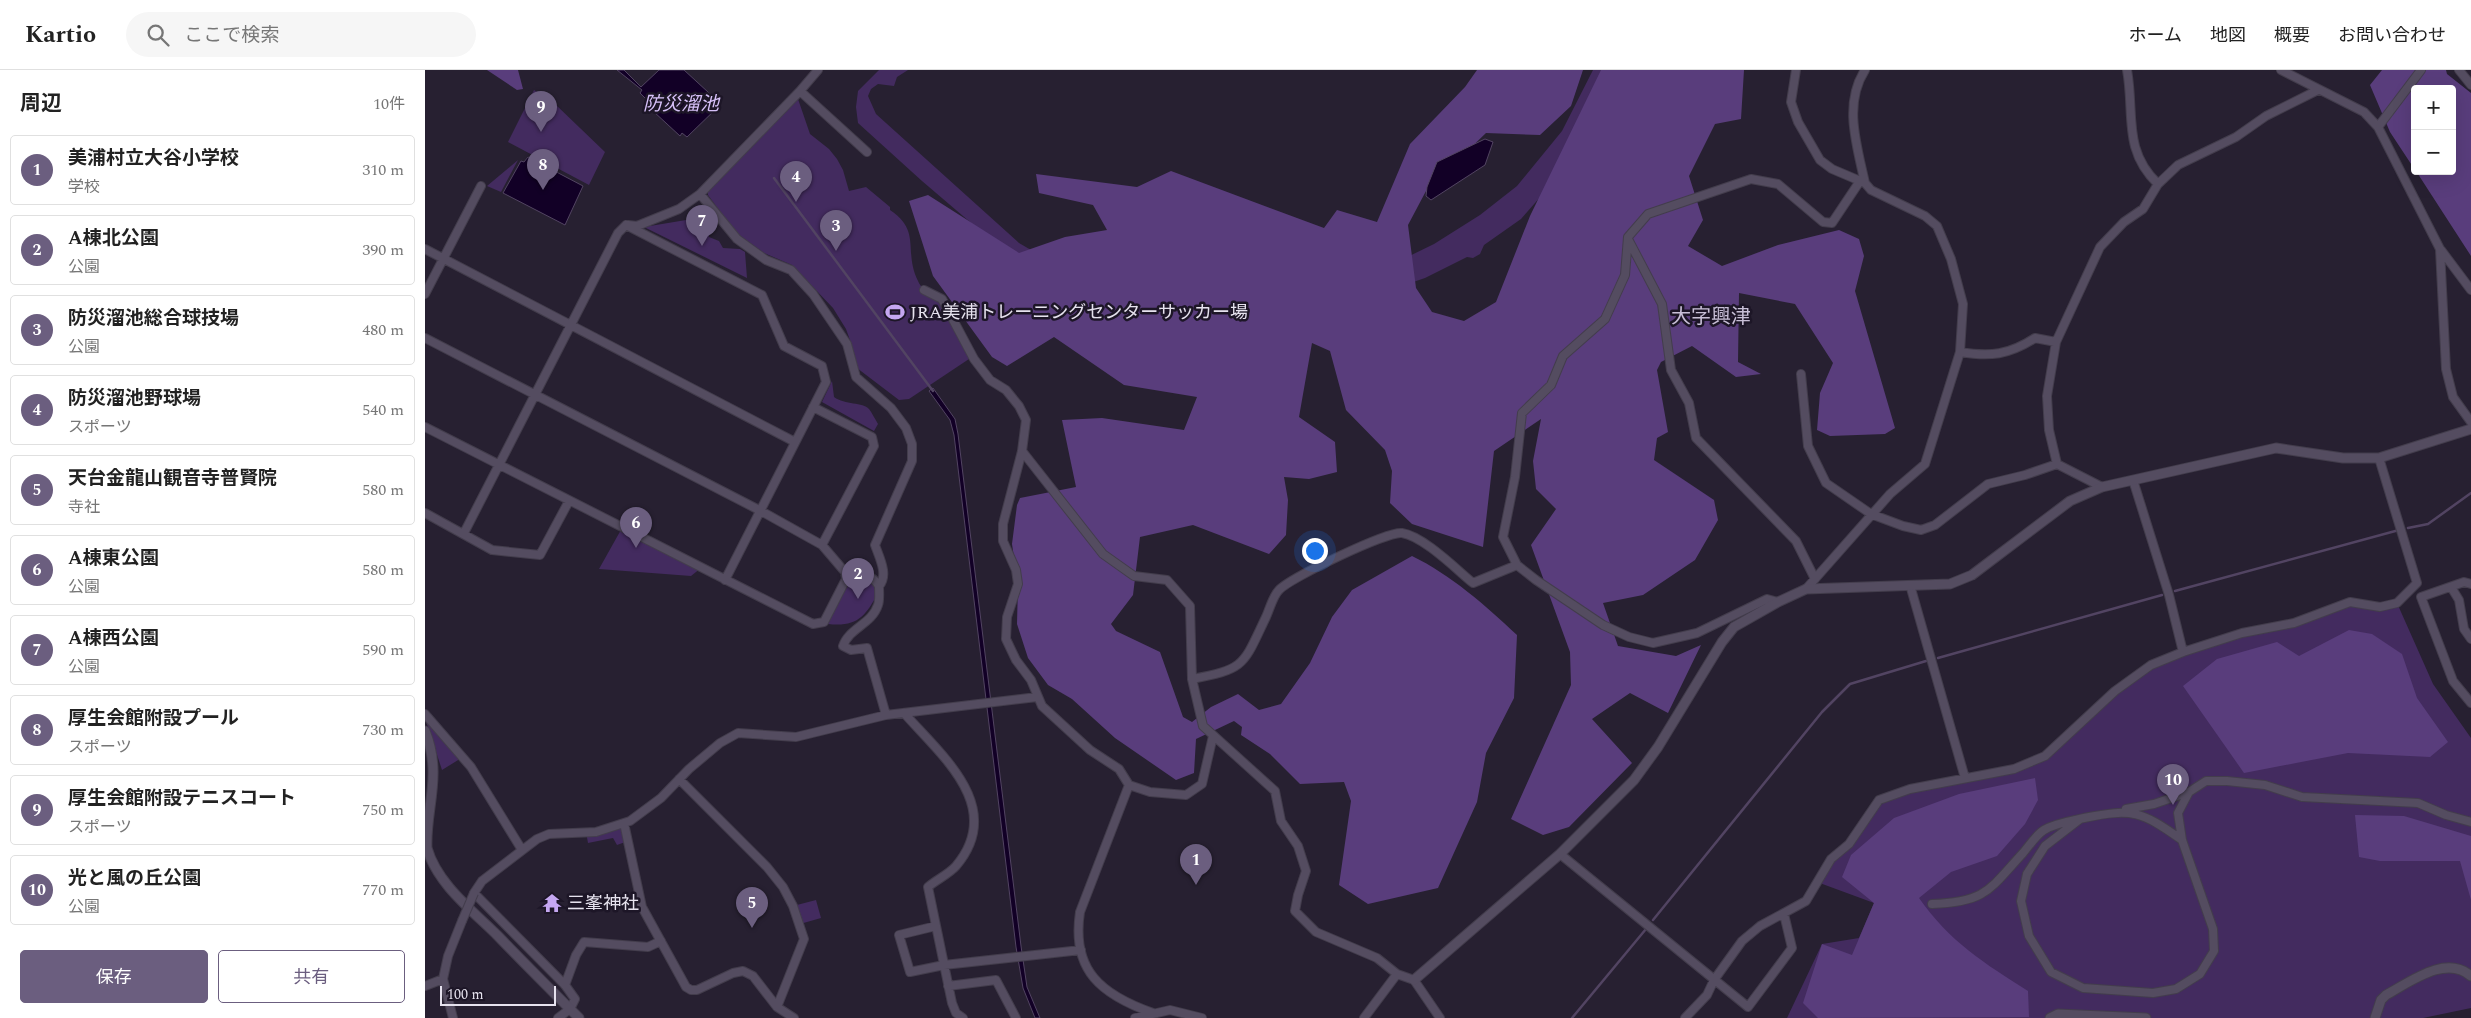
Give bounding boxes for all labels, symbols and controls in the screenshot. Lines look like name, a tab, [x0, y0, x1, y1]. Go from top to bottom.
search box	[126, 12, 476, 57]
text: Kartio	[25, 17, 96, 53]
icon: search	[144, 21, 172, 49]
text: ここで検索	[184, 21, 279, 50]
text: ホーム	[2129, 22, 2182, 49]
text: 地図	[2210, 22, 2246, 49]
text: 概要	[2274, 22, 2310, 49]
text: お問い合わせ	[2338, 22, 2446, 49]
map controls	[2411, 85, 2456, 175]
button: +	[2411, 85, 2456, 130]
text: 周辺	[20, 88, 62, 120]
water label: 防災溜池	[643, 90, 721, 119]
pin: 9	[525, 91, 557, 132]
text: 10件	[373, 92, 405, 116]
button: −	[2411, 130, 2456, 175]
text: 美浦村立大谷小学校	[68, 144, 239, 173]
pin: 8	[527, 149, 559, 190]
text: 1	[33, 158, 41, 182]
text: 310 m	[362, 158, 404, 182]
pin: 4	[780, 161, 812, 202]
text: 学校	[68, 175, 100, 199]
pin: 7	[686, 205, 718, 246]
pin: 3	[820, 210, 852, 251]
text: A棟北公園	[68, 224, 159, 253]
text: 2	[33, 238, 41, 262]
text: 390 m	[362, 238, 404, 262]
text: 公園	[68, 255, 100, 279]
place label: JRA美浦トレーニングセンターサッカー場	[910, 299, 1248, 326]
sports icon: JRA美浦トレーニングセンターサッカー場	[884, 301, 906, 323]
district label: 大字興津	[1671, 302, 1751, 332]
text: 防災溜池総合球技場	[68, 304, 239, 333]
text: 3	[33, 318, 41, 342]
text: 480 m	[362, 318, 404, 342]
text: 公園	[68, 335, 100, 359]
text: 防災溜池野球場	[68, 384, 201, 413]
text: 4	[33, 398, 41, 422]
text: 540 m	[362, 398, 404, 422]
text: スポーツ	[68, 415, 132, 439]
text: 天台金龍山観音寺普賢院	[68, 464, 277, 493]
text: 5	[33, 478, 41, 502]
text: 580 m	[362, 478, 404, 502]
text: 寺社	[68, 495, 100, 519]
pin: 6	[620, 507, 652, 548]
your location	[1302, 538, 1328, 564]
text: A棟東公園	[68, 544, 159, 573]
text: 6	[33, 558, 41, 582]
text: 580 m	[362, 558, 404, 582]
pin: 2	[842, 558, 874, 599]
text: 公園	[68, 575, 100, 599]
text: A棟西公園	[68, 624, 159, 653]
text: 7	[33, 638, 41, 662]
text: 590 m	[362, 638, 404, 662]
text: 公園	[68, 655, 100, 679]
text: 厚生会館附設プール	[68, 704, 239, 733]
text: 8	[33, 718, 41, 742]
text: 730 m	[362, 718, 404, 742]
text: スポーツ	[68, 735, 132, 759]
pin: 10	[2157, 764, 2189, 805]
text: 厚生会館附設テニスコート	[68, 784, 296, 813]
text: 9	[33, 798, 41, 822]
text: 750 m	[362, 798, 404, 822]
text: スポーツ	[68, 815, 132, 839]
pin: 1	[1180, 844, 1212, 885]
text: 光と風の丘公園	[68, 864, 201, 893]
text: 10	[28, 878, 46, 902]
text: 770 m	[362, 878, 404, 902]
pin: 5	[736, 887, 768, 928]
place label: 三峯神社	[567, 890, 639, 917]
temple icon: 三峯神社	[541, 892, 563, 914]
text: 公園	[68, 895, 100, 919]
button: 保存	[20, 950, 208, 1003]
button: 共有	[218, 950, 405, 1003]
scale bar	[440, 983, 556, 1006]
text: 100 m	[447, 984, 484, 1005]

